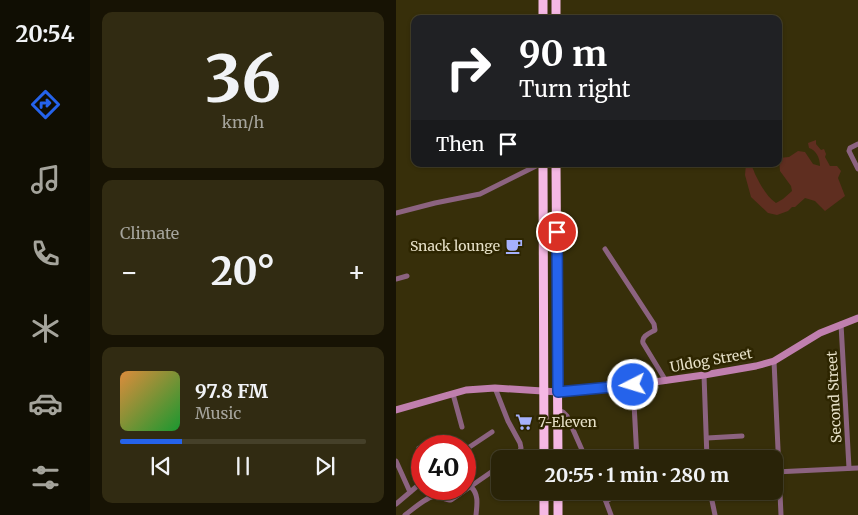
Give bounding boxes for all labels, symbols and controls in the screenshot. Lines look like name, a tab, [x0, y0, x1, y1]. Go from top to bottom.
text: 20:54	[16, 20, 74, 48]
text: 90 m	[519, 32, 607, 76]
icon: right	[436, 35, 501, 100]
text: 36	[205, 38, 281, 120]
text: Turn right	[519, 75, 630, 103]
icon: directions	[28, 87, 63, 122]
text: km/h	[222, 112, 264, 132]
icon: arrive	[494, 130, 522, 158]
text: Then	[436, 132, 484, 156]
icon: music	[28, 162, 63, 197]
pin	[536, 211, 578, 253]
icon: arrive	[543, 218, 571, 246]
text: Climate	[120, 223, 179, 243]
icon: phone	[28, 236, 63, 271]
cafe icon: Snack lounge	[504, 236, 524, 256]
place label: Snack lounge	[410, 237, 500, 255]
text: 20°	[211, 248, 275, 295]
text: −	[120, 254, 139, 290]
text: +	[347, 254, 366, 290]
icon: climate	[28, 311, 63, 346]
street label: Uldog Street	[668, 344, 754, 376]
street label: Second Street	[823, 350, 845, 444]
position arrow	[606, 358, 658, 410]
text: 97.8 FM	[195, 379, 268, 403]
icon: car	[28, 386, 63, 421]
text: Music	[195, 403, 241, 423]
supermarket icon: 7-Eleven	[514, 412, 534, 432]
place label: 7-Eleven	[538, 413, 597, 431]
speed limit sign: 40	[411, 435, 476, 500]
icon: previous	[147, 452, 175, 480]
icon: pause	[229, 452, 257, 480]
icon: next	[311, 452, 339, 480]
icon: filters	[28, 460, 63, 495]
text: 20:55 · 1 min · 280 m	[545, 463, 729, 487]

